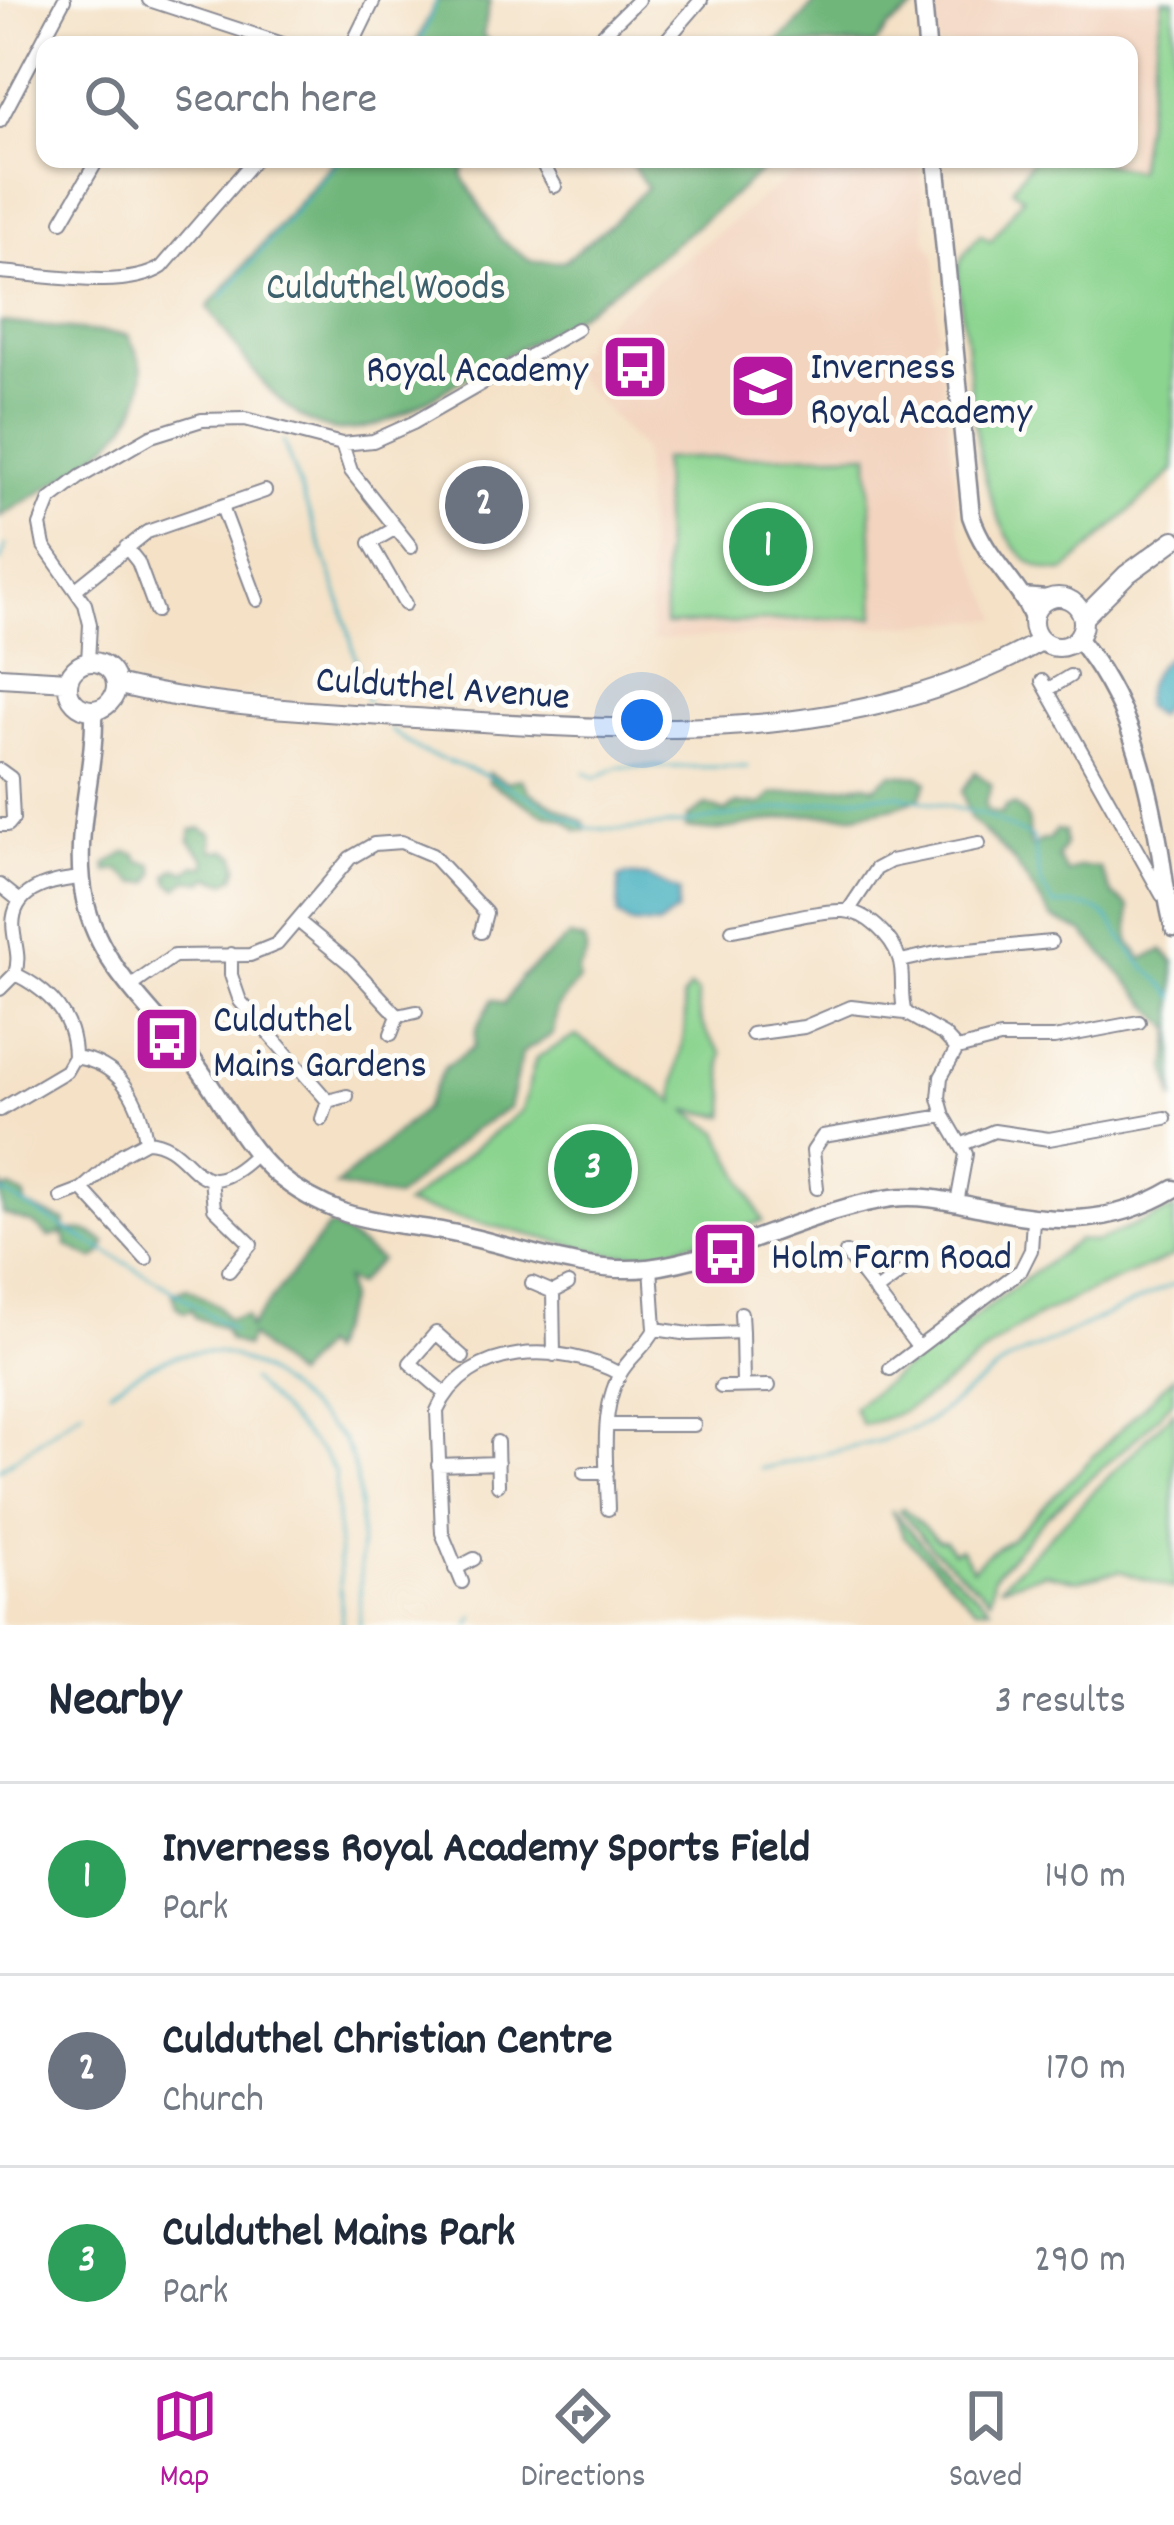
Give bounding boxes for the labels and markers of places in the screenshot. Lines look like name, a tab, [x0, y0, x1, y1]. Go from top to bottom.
bus stop icon: Royal Academy	[600, 332, 670, 402]
place label: Inverness Royal Academy	[810, 343, 1033, 443]
place label: Royal Academy	[366, 346, 589, 401]
school or university icon: Inverness Royal Academy	[728, 351, 798, 421]
pin: 2	[445, 460, 523, 550]
pin: 1	[729, 502, 807, 592]
place label: Culduthel Mains Gardens	[213, 996, 427, 1096]
bus stop icon: Culduthel Mains Gardens	[132, 1004, 202, 1074]
pin: 3	[554, 1124, 632, 1214]
bus stop icon: Holm Farm Road	[690, 1219, 760, 1289]
place label: Holm Farm Road	[771, 1233, 1012, 1288]

